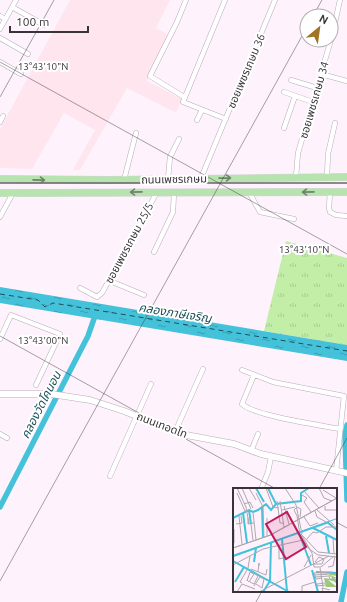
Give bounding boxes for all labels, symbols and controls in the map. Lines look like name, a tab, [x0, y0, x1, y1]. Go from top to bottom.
scale bar	[10, 8, 88, 34]
north arrow	[299, 8, 339, 48]
text: N	[317, 12, 330, 26]
text: 100 m	[16, 15, 49, 28]
street label: ซอยเพชรเกษม 36	[225, 32, 267, 110]
street label: ซอยเพชรเกษม 34	[297, 60, 331, 140]
text: 13°43'10"N	[18, 61, 68, 72]
street label: ถนนเพชรเกษม	[141, 172, 207, 186]
one-way arrow	[218, 174, 231, 182]
one-way arrow	[32, 176, 45, 184]
one-way arrow	[130, 188, 143, 196]
one-way arrow	[302, 188, 315, 196]
street label: ซอยเพชรเกษม 25/5	[103, 200, 155, 286]
text: 13°43'10"N	[279, 244, 329, 255]
water label: คลองภาษีเจริญ	[138, 300, 214, 326]
text: 13°43'00"N	[18, 335, 68, 346]
water label: คลองวัดโคนอน	[18, 369, 63, 440]
street label: ถนนเทอดไท	[135, 410, 189, 440]
inset map	[233, 488, 337, 592]

